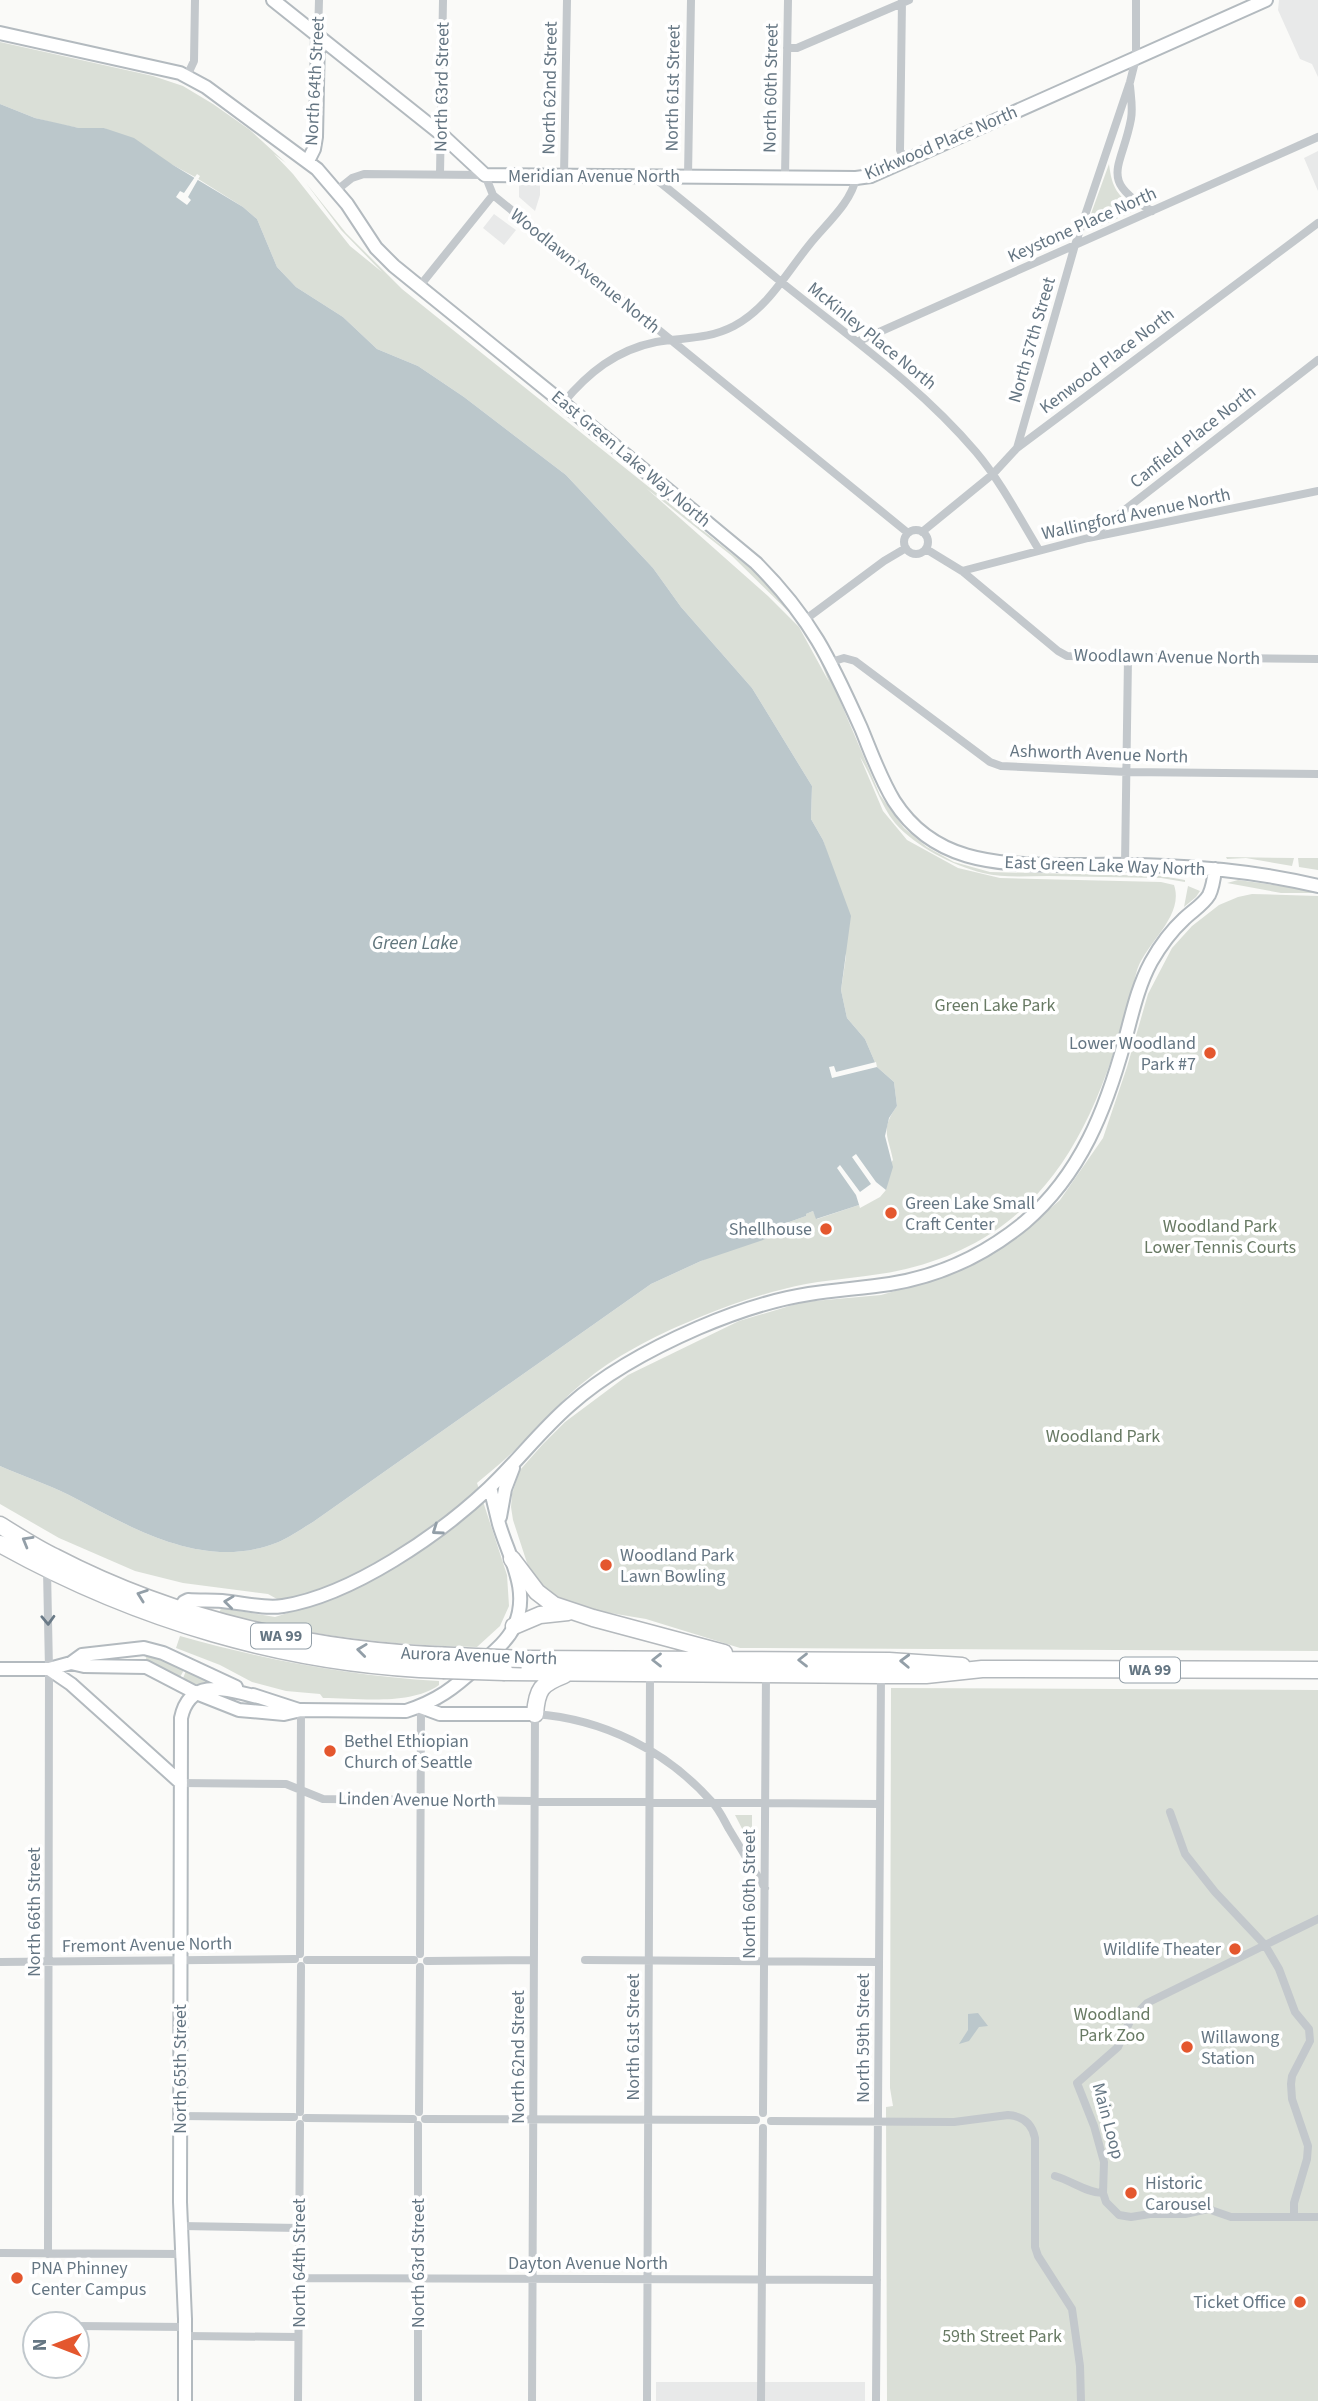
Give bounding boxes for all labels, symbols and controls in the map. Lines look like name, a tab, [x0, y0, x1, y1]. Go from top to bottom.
street label: North 64th Street	[299, 16, 331, 146]
street label: North 62nd Street	[536, 21, 564, 155]
street label: North 63rd Street	[428, 22, 456, 152]
street label: North 60th Street	[757, 23, 785, 153]
street label: North 61st Street	[659, 24, 687, 152]
street label: Kirkwood Place North	[861, 100, 1021, 186]
street label: Meridian Avenue North	[508, 164, 680, 189]
street label: Keystone Place North	[1004, 181, 1160, 269]
street label: Woodlawn Avenue North	[505, 203, 665, 339]
street label: North 57th Street	[1002, 274, 1062, 406]
street label: McKinley Place North	[802, 276, 942, 396]
street label: Kenwood Place North	[1034, 302, 1180, 420]
street label: Canfield Place North	[1125, 380, 1261, 494]
street label: East Green Lake Way North	[546, 385, 716, 533]
street label: Wallingford Avenue North	[1039, 482, 1233, 546]
street label: Woodlawn Avenue North	[1074, 643, 1260, 671]
street label: Ashworth Avenue North	[1009, 738, 1189, 770]
street label: East Green Lake Way North	[1004, 850, 1206, 882]
water label: Green Lake	[372, 930, 458, 957]
park label: Green Lake Park	[934, 993, 1056, 1018]
place label: Lower Woodland Park #7	[1069, 1031, 1196, 1077]
marker: Lower Woodland Park #7	[1202, 1045, 1218, 1061]
place label: Green Lake Small Craft Center	[905, 1191, 1035, 1237]
marker: Green Lake Small Craft Center	[883, 1205, 899, 1221]
park label: Woodland Park Lower Tennis Courts	[1144, 1214, 1296, 1260]
place label: Shellhouse	[729, 1217, 812, 1242]
marker: Shellhouse	[818, 1221, 834, 1237]
park label: Woodland Park	[1046, 1424, 1160, 1449]
one-way arrow	[432, 1522, 445, 1534]
one-way arrow	[22, 1536, 35, 1549]
place label: Woodland Park Lawn Bowling	[620, 1543, 734, 1589]
marker: Woodland Park Lawn Bowling	[598, 1557, 614, 1573]
one-way arrow	[137, 1589, 149, 1603]
one-way arrow	[223, 1595, 235, 1610]
one-way arrow	[40, 1615, 56, 1626]
road number: WA 99	[251, 1624, 311, 1648]
street label: Aurora Avenue North	[400, 1641, 558, 1671]
one-way arrow	[356, 1642, 368, 1657]
one-way arrow	[651, 1652, 662, 1668]
one-way arrow	[797, 1652, 808, 1668]
one-way arrow	[900, 1653, 910, 1669]
road number: WA 99	[1120, 1658, 1180, 1682]
place label: Bethel Ethiopian Church of Seattle	[344, 1729, 473, 1775]
marker: Bethel Ethiopian Church of Seattle	[322, 1743, 338, 1759]
street label: Linden Avenue North	[338, 1786, 496, 1814]
street label: North 60th Street	[737, 1829, 762, 1959]
street label: North 66th Street	[22, 1847, 47, 1977]
street label: Fremont Avenue North	[62, 1931, 232, 1959]
place label: Wildlife Theater	[1103, 1937, 1222, 1962]
marker: Wildlife Theater	[1227, 1941, 1243, 1957]
street label: North 59th Street	[851, 1973, 876, 2103]
street label: North 61st Street	[621, 1974, 646, 2100]
street label: North 62nd Street	[506, 1990, 531, 2124]
park label: Woodland Park Zoo	[1073, 2002, 1151, 2048]
street label: North 65th Street	[168, 2004, 193, 2134]
place label: Willawong Station	[1201, 2025, 1279, 2071]
marker: Willawong Station	[1179, 2039, 1195, 2055]
street label: Main Loop	[1086, 2080, 1130, 2162]
place label: Historic Carousel	[1145, 2171, 1211, 2217]
marker: Historic Carousel	[1123, 2185, 1139, 2201]
street label: North 64th Street	[287, 2198, 312, 2328]
street label: North 63rd Street	[406, 2198, 431, 2328]
street label: Dayton Avenue North	[508, 2251, 668, 2276]
place label: PNA Phinney Center Campus	[31, 2256, 146, 2302]
marker: PNA Phinney Center Campus	[9, 2270, 25, 2286]
place label: Ticket Office	[1193, 2290, 1286, 2315]
marker: Ticket Office	[1292, 2294, 1308, 2310]
north arrow	[21, 2310, 91, 2380]
park label: 59th Street Park	[942, 2324, 1062, 2349]
text: N	[27, 2339, 54, 2351]

